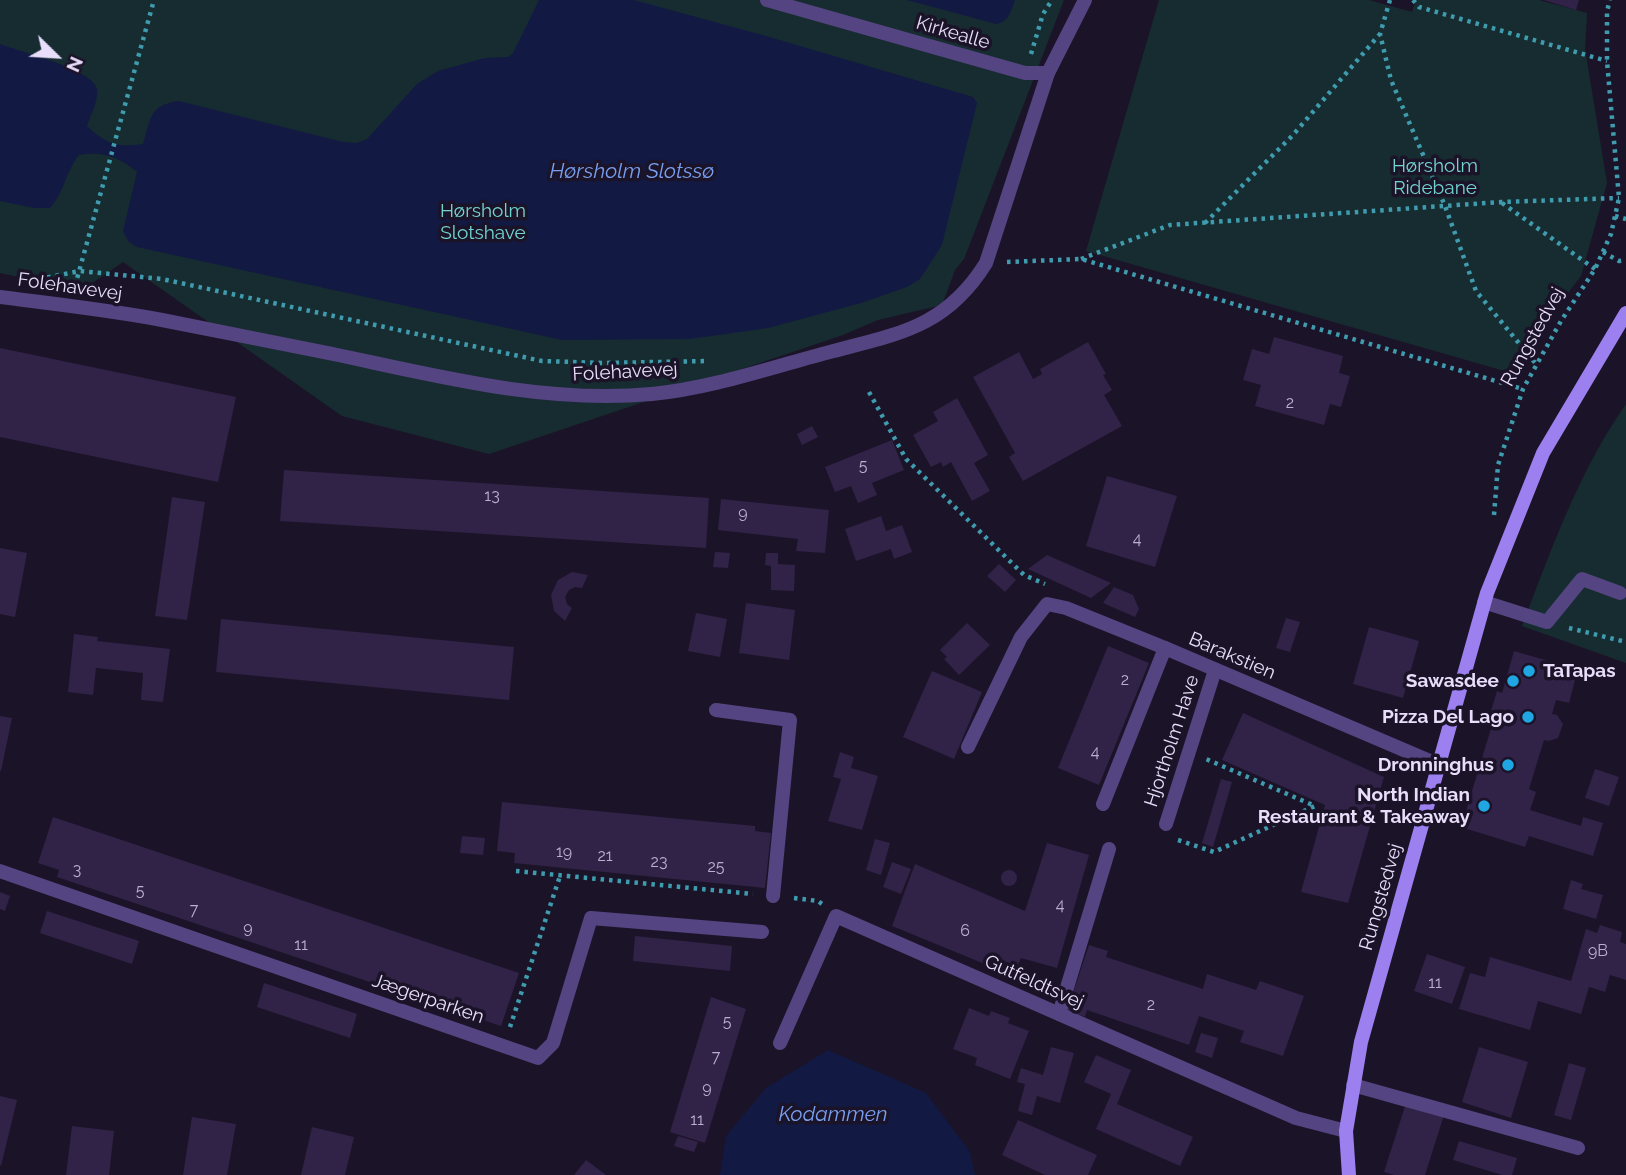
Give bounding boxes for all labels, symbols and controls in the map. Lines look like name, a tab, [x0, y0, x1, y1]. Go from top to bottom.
street label: Kirkealle	[914, 12, 992, 54]
north arrow	[21, 21, 91, 91]
text: N	[62, 53, 88, 76]
park label: Hørsholm Ridebane	[1392, 155, 1478, 199]
water label: Hørsholm Slotssø	[550, 159, 714, 185]
park label: Hørsholm Slotshave	[440, 200, 526, 244]
street label: Folehavevej	[16, 268, 124, 306]
street label: Rungstedvej	[1496, 283, 1570, 391]
street label: Folehavevej	[572, 358, 678, 386]
house number: 2	[1286, 393, 1294, 413]
house number: 5	[859, 456, 867, 476]
house number: 13	[484, 486, 500, 506]
house number: 9	[738, 503, 748, 523]
house number: 4	[1133, 529, 1141, 549]
street label: Barakstien	[1185, 628, 1279, 684]
place label: TaTapas	[1543, 660, 1616, 682]
marker: TaTapas	[1521, 663, 1537, 679]
house number: 2	[1121, 670, 1129, 690]
place label: Sawasdee	[1406, 670, 1499, 692]
street label: Hjortholm Have	[1140, 672, 1204, 810]
marker: Sawasdee	[1505, 673, 1521, 689]
place label: Pizza Del Lago	[1382, 706, 1514, 728]
marker: Pizza Del Lago	[1520, 709, 1536, 725]
house number: 4	[1091, 742, 1099, 762]
place label: Dronninghus	[1378, 754, 1494, 776]
marker: Dronninghus	[1500, 757, 1516, 773]
place label: North Indian Restaurant & Takeaway	[1258, 784, 1470, 828]
marker: North Indian Restaurant & Takeaway	[1476, 798, 1492, 814]
street label: Rungstedvej	[1355, 841, 1407, 953]
house number: 19	[556, 842, 572, 862]
house number: 21	[597, 846, 613, 866]
house number: 23	[651, 852, 667, 872]
house number: 25	[707, 857, 725, 877]
house number: 3	[73, 860, 81, 880]
house number: 5	[136, 881, 144, 901]
house number: 4	[1056, 895, 1064, 915]
house number: 7	[190, 900, 198, 920]
house number: 9	[243, 918, 253, 938]
house number: 6	[960, 921, 970, 941]
house number: 11	[294, 935, 308, 955]
house number: 9B	[1588, 941, 1608, 961]
street label: Gutfeldtsvej	[981, 950, 1087, 1014]
street label: Jægerparken	[369, 969, 487, 1029]
house number: 11	[1428, 973, 1442, 993]
house number: 2	[1147, 995, 1155, 1015]
house number: 5	[723, 1012, 731, 1032]
house number: 7	[712, 1047, 720, 1067]
house number: 9	[702, 1078, 712, 1098]
water label: Kodammen	[778, 1102, 888, 1128]
house number: 11	[690, 1110, 704, 1130]

